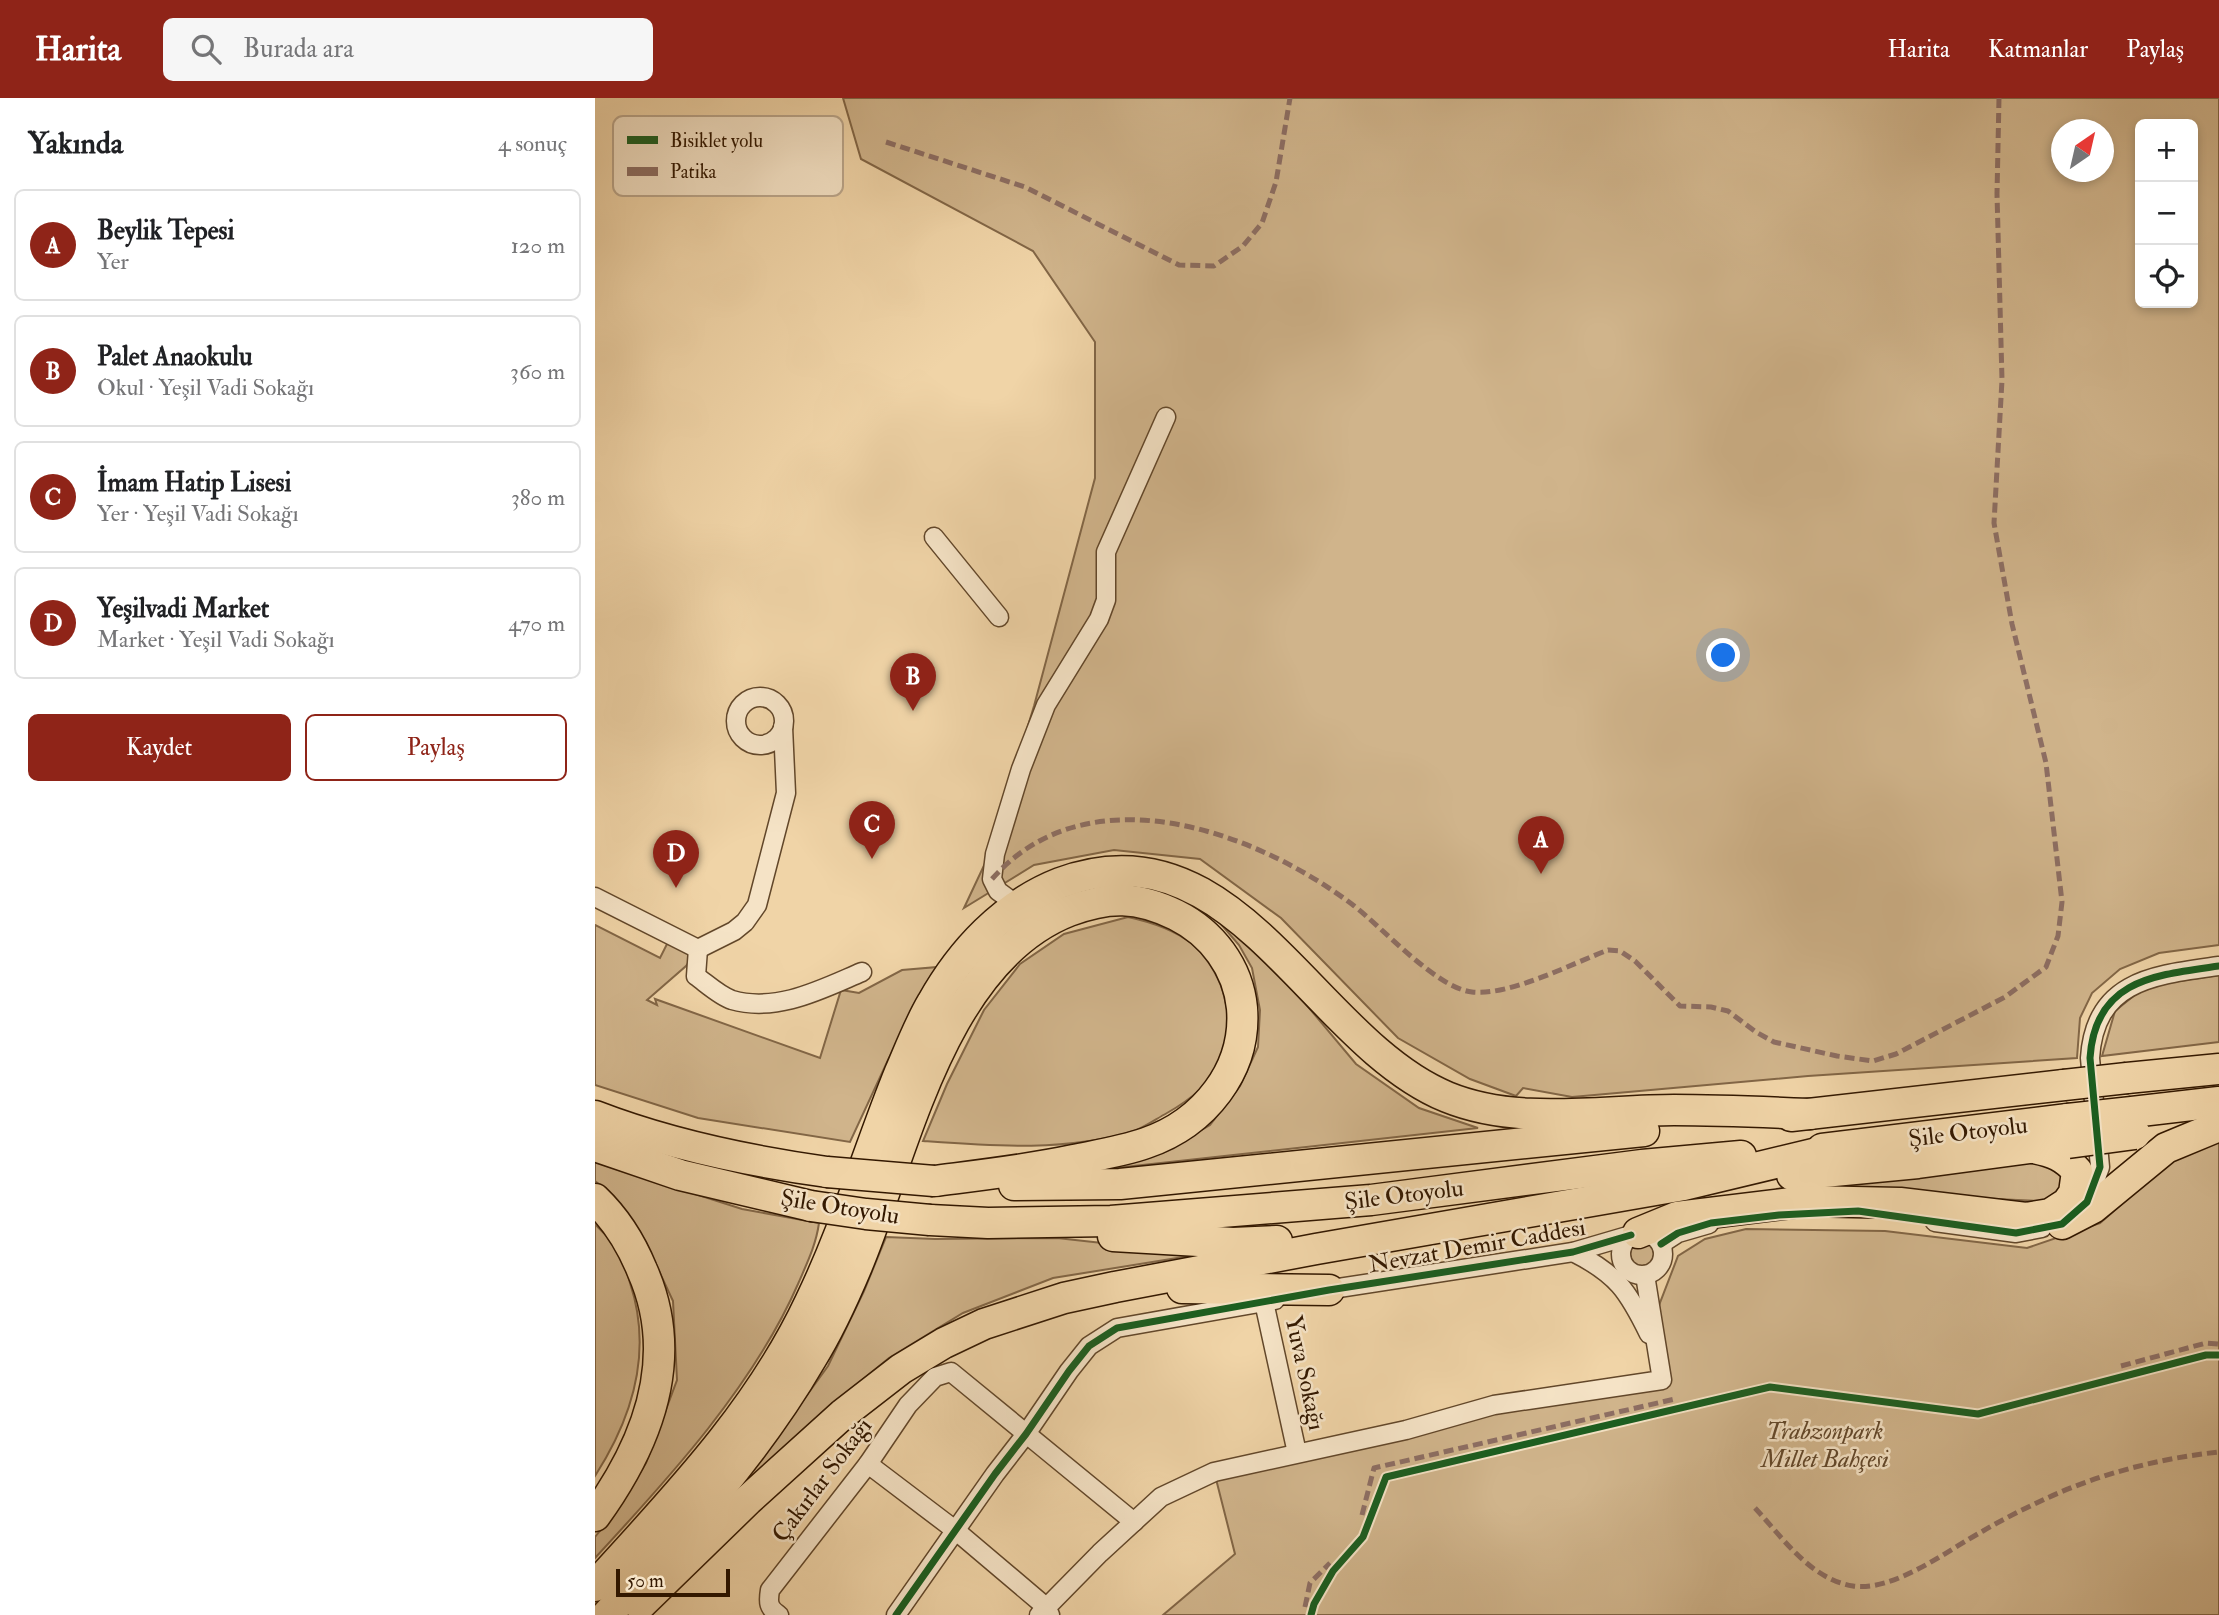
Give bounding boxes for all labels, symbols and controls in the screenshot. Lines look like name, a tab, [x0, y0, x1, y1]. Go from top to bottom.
search box	[163, 18, 653, 81]
text: Harita	[35, 29, 121, 70]
icon: search	[187, 30, 225, 68]
text: Burada ara	[243, 33, 354, 65]
text: Harita	[1887, 34, 1950, 65]
text: Katmanlar	[1988, 34, 2088, 65]
text: Paylaş	[2126, 34, 2184, 65]
legend	[613, 116, 843, 196]
north arrow	[2051, 119, 2114, 182]
map controls	[2135, 119, 2198, 308]
button: +	[2135, 119, 2198, 182]
text: Yakında	[28, 125, 123, 162]
text: 4 sonuç	[498, 129, 567, 158]
text: Bisiklet yolu	[670, 129, 763, 153]
text: Patika	[670, 160, 717, 184]
button: −	[2135, 182, 2198, 245]
text: Beylik Tepesi	[97, 215, 234, 247]
text: A	[46, 231, 60, 260]
text: 120 m	[511, 231, 565, 260]
button: locate	[2135, 245, 2198, 308]
text: Yer	[97, 247, 129, 276]
text: Palet Anaokulu	[97, 341, 252, 373]
text: B	[45, 357, 61, 386]
text: 360 m	[510, 357, 565, 386]
text: Okul · Yeşil Vadi Sokağı	[97, 373, 314, 402]
text: İmam Hatip Lisesi	[97, 467, 291, 499]
text: C	[45, 483, 61, 512]
text: 380 m	[511, 483, 565, 512]
text: Yer · Yeşil Vadi Sokağı	[97, 499, 299, 528]
text: Yeşilvadi Market	[97, 593, 269, 625]
text: D	[44, 609, 62, 638]
text: 470 m	[508, 609, 565, 638]
text: Market · Yeşil Vadi Sokağı	[97, 625, 335, 654]
your location	[1706, 638, 1740, 672]
pin: B	[890, 653, 936, 711]
button: Kaydet	[28, 714, 291, 781]
button: Paylaş	[305, 714, 567, 781]
pin: C	[849, 801, 895, 859]
pin: A	[1518, 816, 1564, 874]
pin: D	[653, 830, 699, 888]
street label: Şile Otoyolu	[1907, 1109, 2029, 1155]
street label: Şile Otoyolu	[1343, 1172, 1465, 1218]
street label: Şile Otoyolu	[778, 1182, 902, 1232]
street label: Nevzat Demir Caddesi	[1366, 1212, 1588, 1280]
street label: Yuva Sokağı	[1278, 1313, 1332, 1433]
street label: Çakırlar Sokağı	[765, 1411, 879, 1549]
park label: Trabzonpark Millet Bahçesi	[1759, 1416, 1889, 1475]
scale bar	[616, 1566, 730, 1598]
text: 50 m	[627, 1569, 664, 1593]

